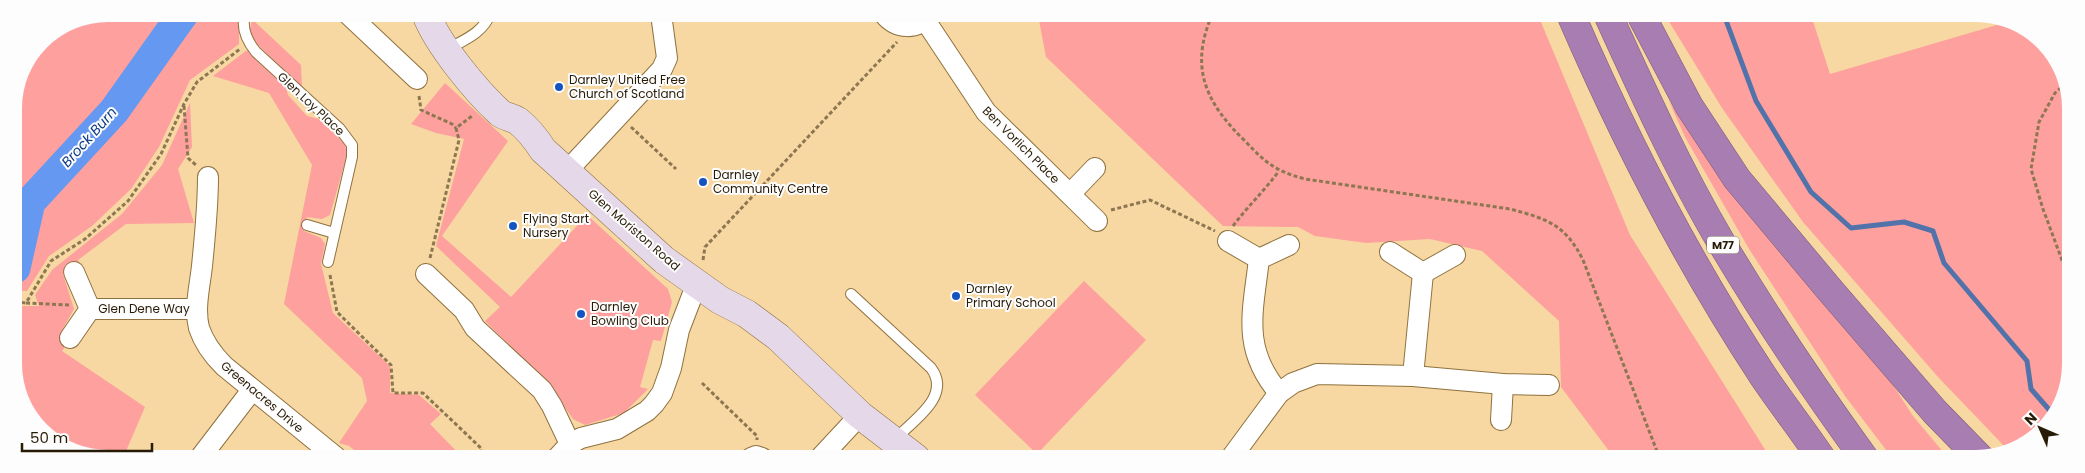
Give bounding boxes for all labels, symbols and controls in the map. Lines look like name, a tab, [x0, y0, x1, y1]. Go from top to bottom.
street label: Glen Loy Place	[274, 68, 349, 139]
place label: Darnley United Free Church of Scotland	[569, 71, 685, 102]
marker: Darnley United Free Church of Scotland	[553, 81, 565, 93]
street label: Ben Vorlich Place	[979, 102, 1064, 187]
water label: Brock Burn	[57, 103, 121, 171]
place label: Darnley Community Centre	[713, 166, 828, 197]
marker: Darnley Community Centre	[697, 176, 709, 188]
street label: Glen Moriston Road	[585, 185, 684, 274]
place label: Flying Start Nursery	[523, 210, 589, 241]
marker: Flying Start Nursery	[507, 220, 519, 232]
road number: M77	[1707, 236, 1739, 254]
place label: Darnley Primary School	[966, 280, 1056, 311]
marker: Darnley Primary School	[950, 290, 962, 302]
place label: Darnley Bowling Club	[591, 298, 669, 329]
street label: Glen Dene Way	[98, 300, 190, 317]
marker: Darnley Bowling Club	[575, 308, 587, 320]
street label: Greenacres Drive	[217, 357, 307, 436]
north arrow	[2015, 403, 2065, 453]
text: N	[2020, 408, 2042, 430]
scale bar	[22, 420, 152, 452]
text: 50 m	[30, 427, 68, 448]

